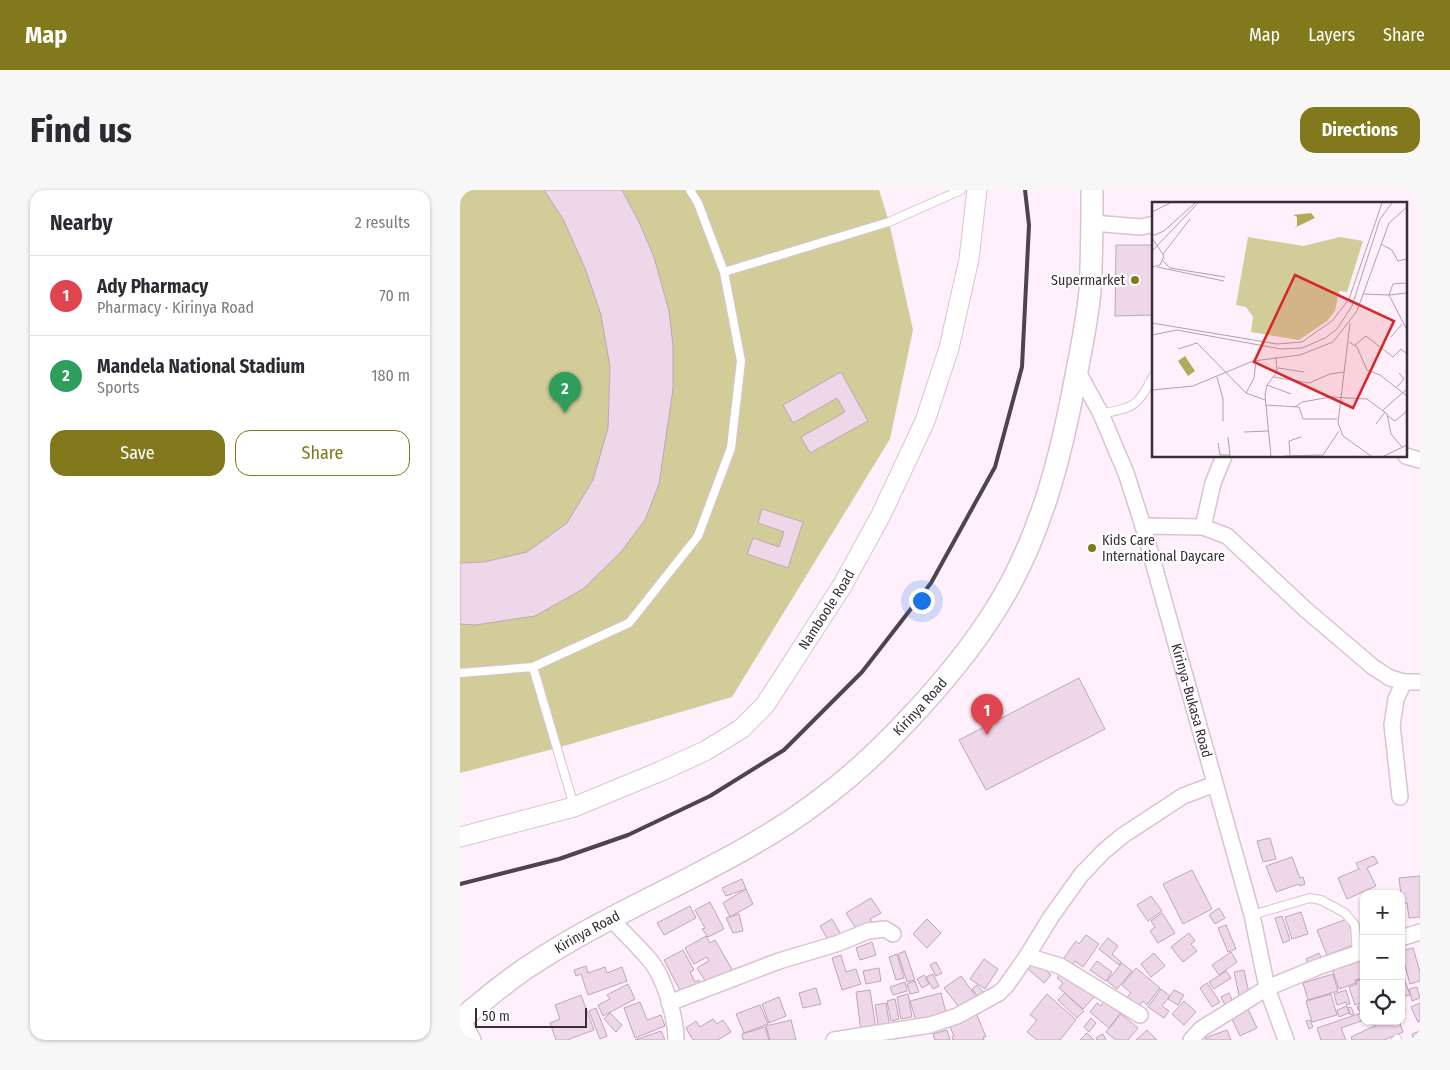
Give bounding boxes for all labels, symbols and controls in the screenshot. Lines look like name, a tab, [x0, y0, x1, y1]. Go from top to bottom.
text: Map	[25, 21, 67, 49]
text: Map	[1249, 24, 1280, 46]
text: Layers	[1308, 24, 1355, 46]
text: Share	[1383, 24, 1425, 46]
button: Directions	[1300, 107, 1420, 153]
text: Find us	[30, 109, 132, 151]
inset map	[1152, 202, 1408, 458]
text: Nearby	[50, 210, 112, 236]
text: 2 results	[355, 213, 410, 232]
place label: Supermarket	[1051, 272, 1125, 289]
marker: Supermarket	[1129, 274, 1141, 286]
text: Ady Pharmacy	[97, 275, 208, 298]
text: 1	[63, 286, 69, 305]
text: 70 m	[379, 286, 410, 305]
text: Pharmacy · Kirinya Road	[97, 298, 254, 317]
text: Mandela National Stadium	[97, 355, 305, 378]
text: 2	[62, 366, 70, 385]
text: 180 m	[371, 366, 410, 385]
pin: 2	[549, 372, 581, 413]
text: Sports	[97, 378, 140, 397]
button: Save	[50, 430, 225, 476]
button: Share	[235, 430, 410, 476]
place label: Kids Care International Daycare	[1102, 532, 1225, 565]
marker: Kids Care International Daycare	[1086, 542, 1098, 554]
street label: Namboole Road	[795, 567, 858, 653]
your location	[909, 588, 935, 614]
street label: Kirinya-Bukasa Road	[1168, 641, 1216, 759]
street label: Kirinya Road	[889, 674, 950, 739]
pin: 1	[971, 694, 1003, 735]
map controls	[1360, 890, 1405, 1025]
button: +	[1360, 890, 1405, 935]
street label: Kirinya Road	[551, 907, 622, 957]
button: −	[1360, 935, 1405, 980]
button: locate	[1360, 980, 1405, 1025]
scale bar	[475, 1005, 588, 1028]
text: 50 m	[482, 1008, 510, 1025]

